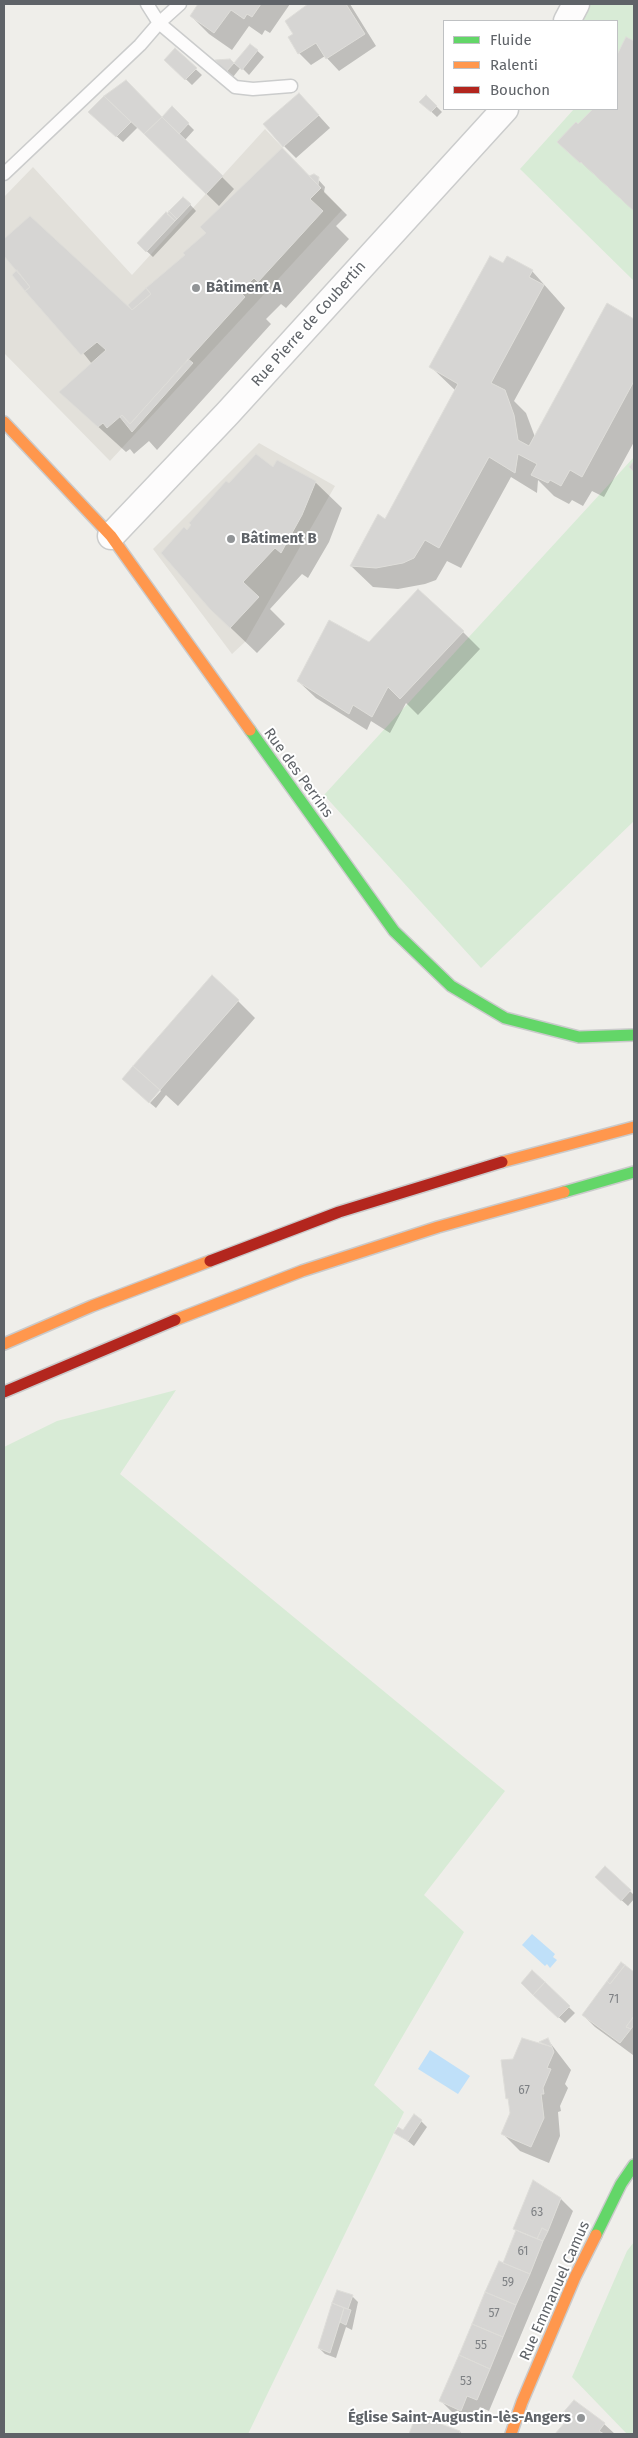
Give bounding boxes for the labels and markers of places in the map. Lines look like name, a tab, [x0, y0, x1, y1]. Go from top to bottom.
place label: Bâtiment A	[206, 279, 281, 297]
marker: Bâtiment A	[190, 282, 202, 294]
place label: Bâtiment B	[241, 530, 317, 548]
marker: Bâtiment B	[225, 533, 237, 545]
place label: Église Saint-Augustin-lès-Angers	[348, 2409, 571, 2427]
marker: Église Saint-Augustin-lès-Angers	[575, 2412, 587, 2424]

